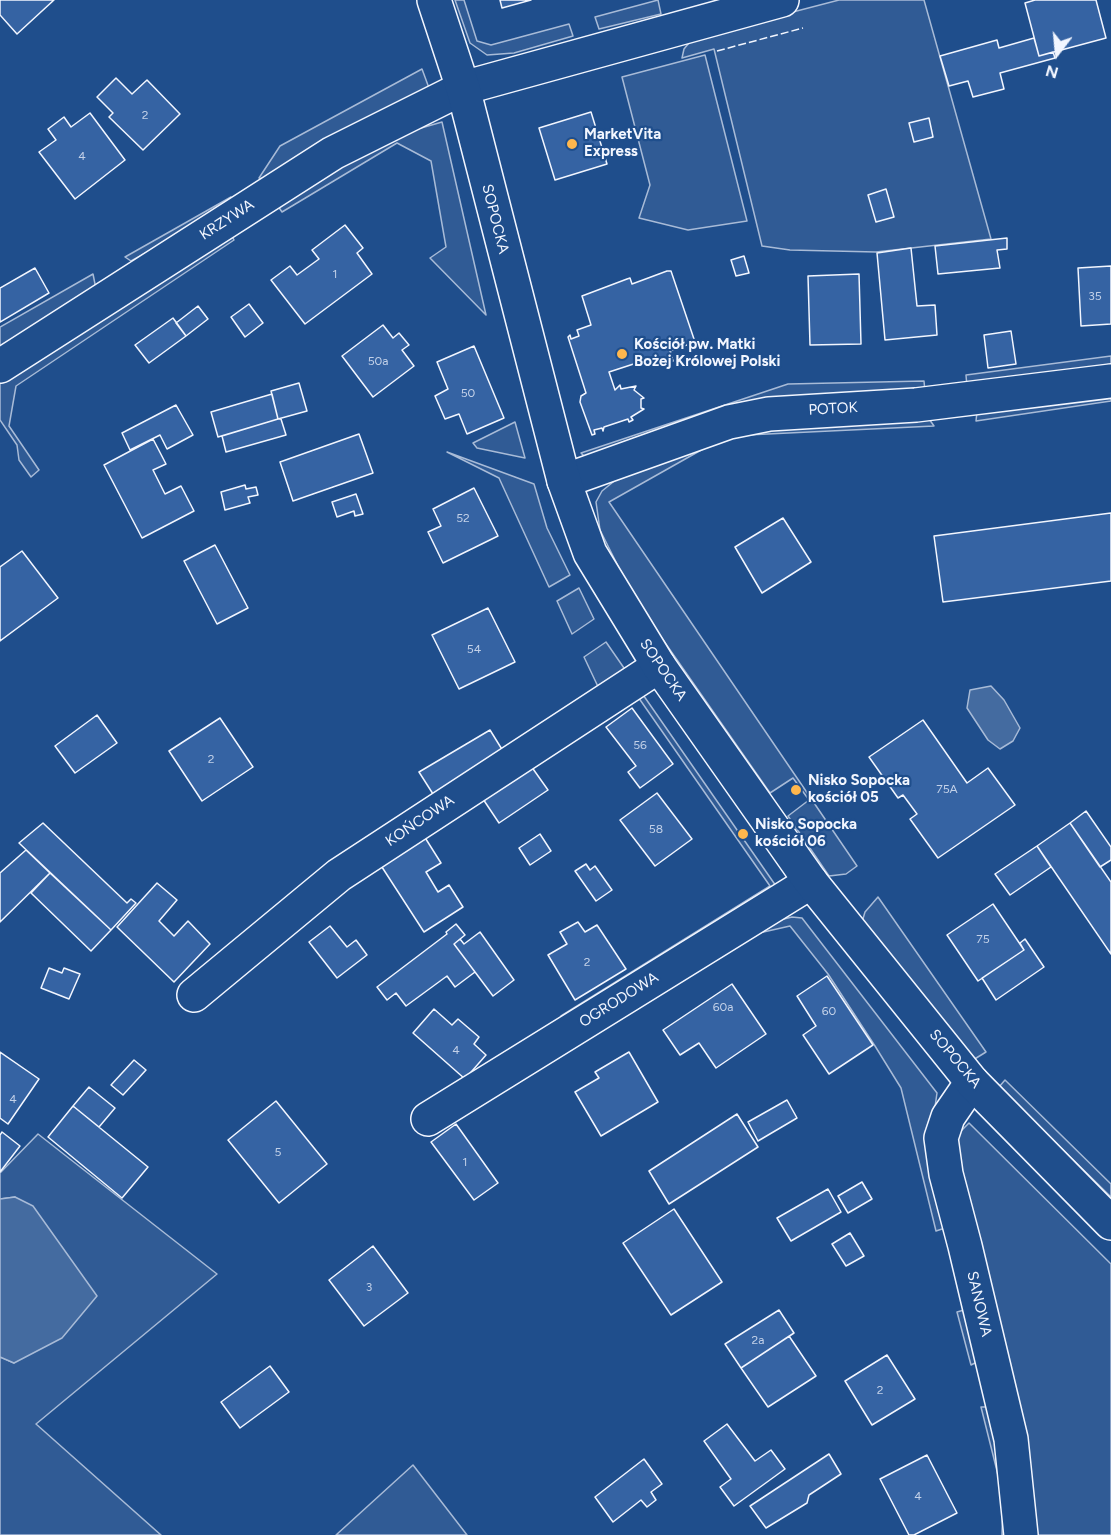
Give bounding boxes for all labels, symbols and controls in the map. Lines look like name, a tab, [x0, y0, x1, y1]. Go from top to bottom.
north arrow	[1027, 24, 1087, 84]
text: N	[1043, 61, 1060, 83]
house number: 2	[142, 108, 148, 122]
place label: MarketVita Express	[584, 126, 661, 161]
marker: MarketVita Express	[565, 137, 579, 151]
house number: 4	[78, 149, 86, 163]
street label: SOPOCKA	[478, 182, 512, 256]
street label: KRZYWA	[196, 196, 258, 244]
house number: 1	[333, 267, 337, 281]
house number: 35	[1088, 289, 1102, 303]
place label: Kościół pw. Matki Bożej Królowej Polski	[634, 336, 780, 371]
marker: Kościół pw. Matki Bożej Królowej Polski	[615, 347, 629, 361]
house number: 50a	[368, 354, 388, 368]
house number: 50	[461, 386, 475, 400]
street label: POTOK	[808, 399, 858, 419]
house number: 52	[456, 511, 470, 525]
street label: SOPOCKA	[636, 635, 690, 705]
house number: 54	[467, 642, 481, 656]
house number: 56	[633, 738, 647, 752]
house number: 2	[208, 752, 214, 766]
place label: Nisko Sopocka kościół 05	[808, 772, 910, 807]
house number: 75A	[936, 782, 958, 796]
marker: Nisko Sopocka kościół 05	[789, 783, 803, 797]
street label: KOŃCOWA	[382, 792, 458, 850]
place label: Nisko Sopocka kościół 06	[755, 816, 857, 851]
house number: 58	[649, 822, 663, 836]
marker: Nisko Sopocka kościół 06	[736, 827, 750, 841]
house number: 75	[976, 932, 990, 946]
house number: 2	[584, 955, 590, 969]
street label: OGRODOWA	[576, 969, 662, 1031]
house number: 60a	[713, 1000, 733, 1014]
house number: 60	[822, 1004, 836, 1018]
street label: SOPOCKA	[925, 1026, 985, 1092]
house number: 4	[452, 1043, 460, 1057]
house number: 4	[9, 1092, 17, 1106]
house number: 5	[275, 1145, 281, 1159]
house number: 1	[463, 1155, 467, 1169]
street label: SANOWA	[963, 1270, 995, 1338]
house number: 3	[366, 1280, 372, 1294]
house number: 2a	[752, 1333, 764, 1347]
house number: 2	[877, 1383, 883, 1397]
house number: 4	[914, 1489, 922, 1503]

